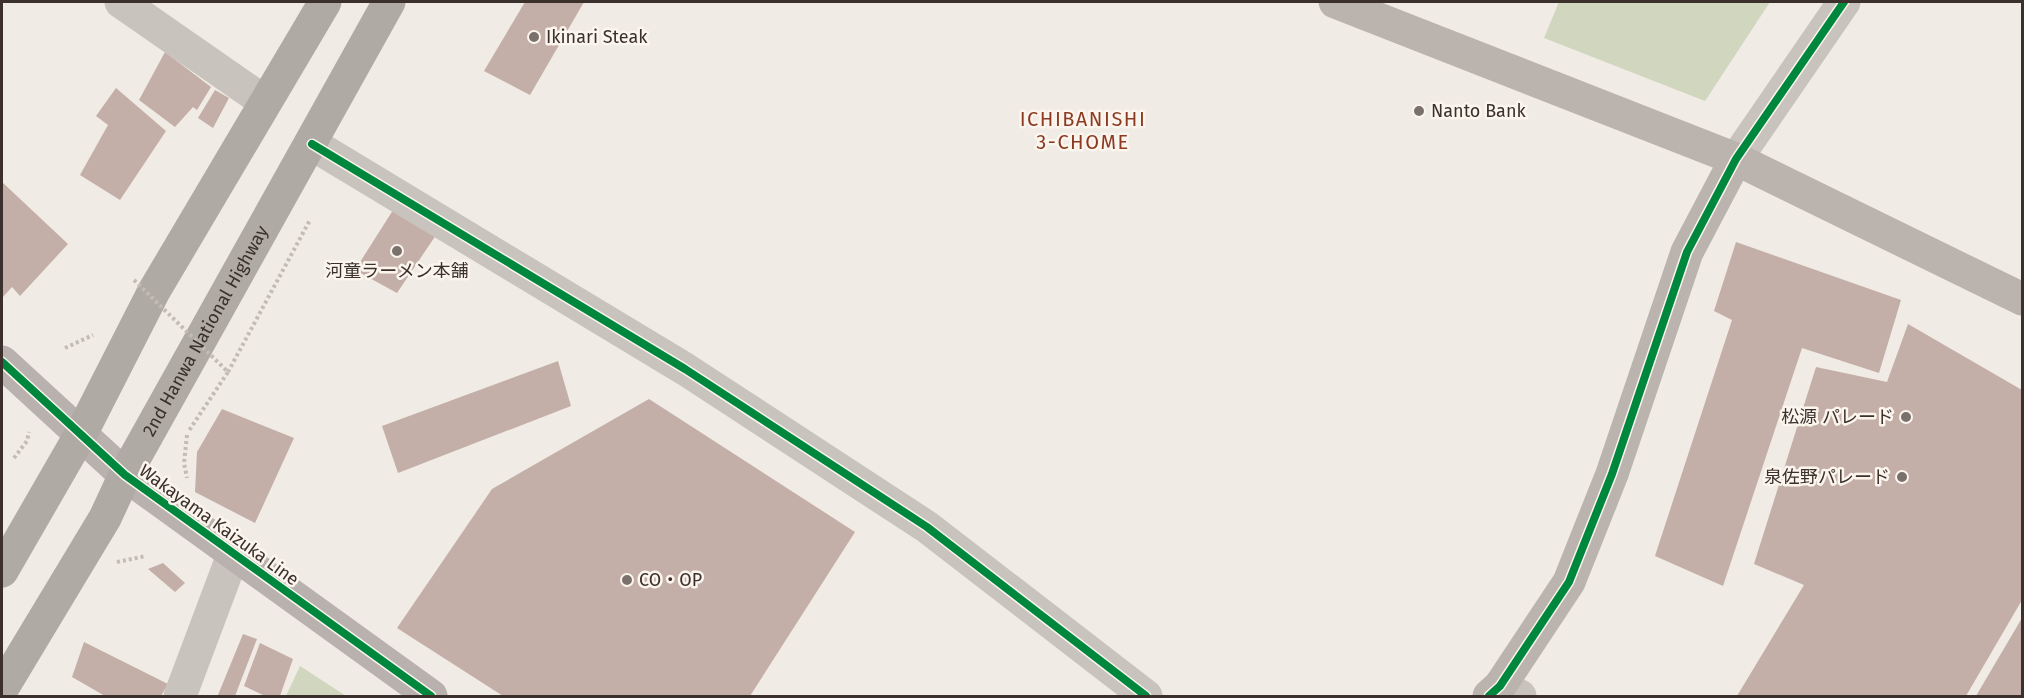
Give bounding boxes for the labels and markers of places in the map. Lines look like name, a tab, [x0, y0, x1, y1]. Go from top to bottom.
place label: Ikinari Steak	[546, 26, 648, 48]
marker: Ikinari Steak	[527, 30, 541, 44]
place label: Nanto Bank	[1431, 100, 1526, 122]
marker: Nanto Bank	[1412, 104, 1426, 118]
marker: 河童ラーメン本舗	[390, 244, 404, 258]
place label: 河童ラーメン本舗	[325, 260, 469, 282]
place label: 松源 パレード	[1781, 406, 1894, 428]
marker: 松源 パレード	[1899, 410, 1913, 424]
place label: 泉佐野パレード	[1764, 466, 1890, 488]
marker: 泉佐野パレード	[1895, 470, 1909, 484]
place label: CO・OP	[639, 569, 702, 591]
marker: CO・OP	[620, 573, 634, 587]

